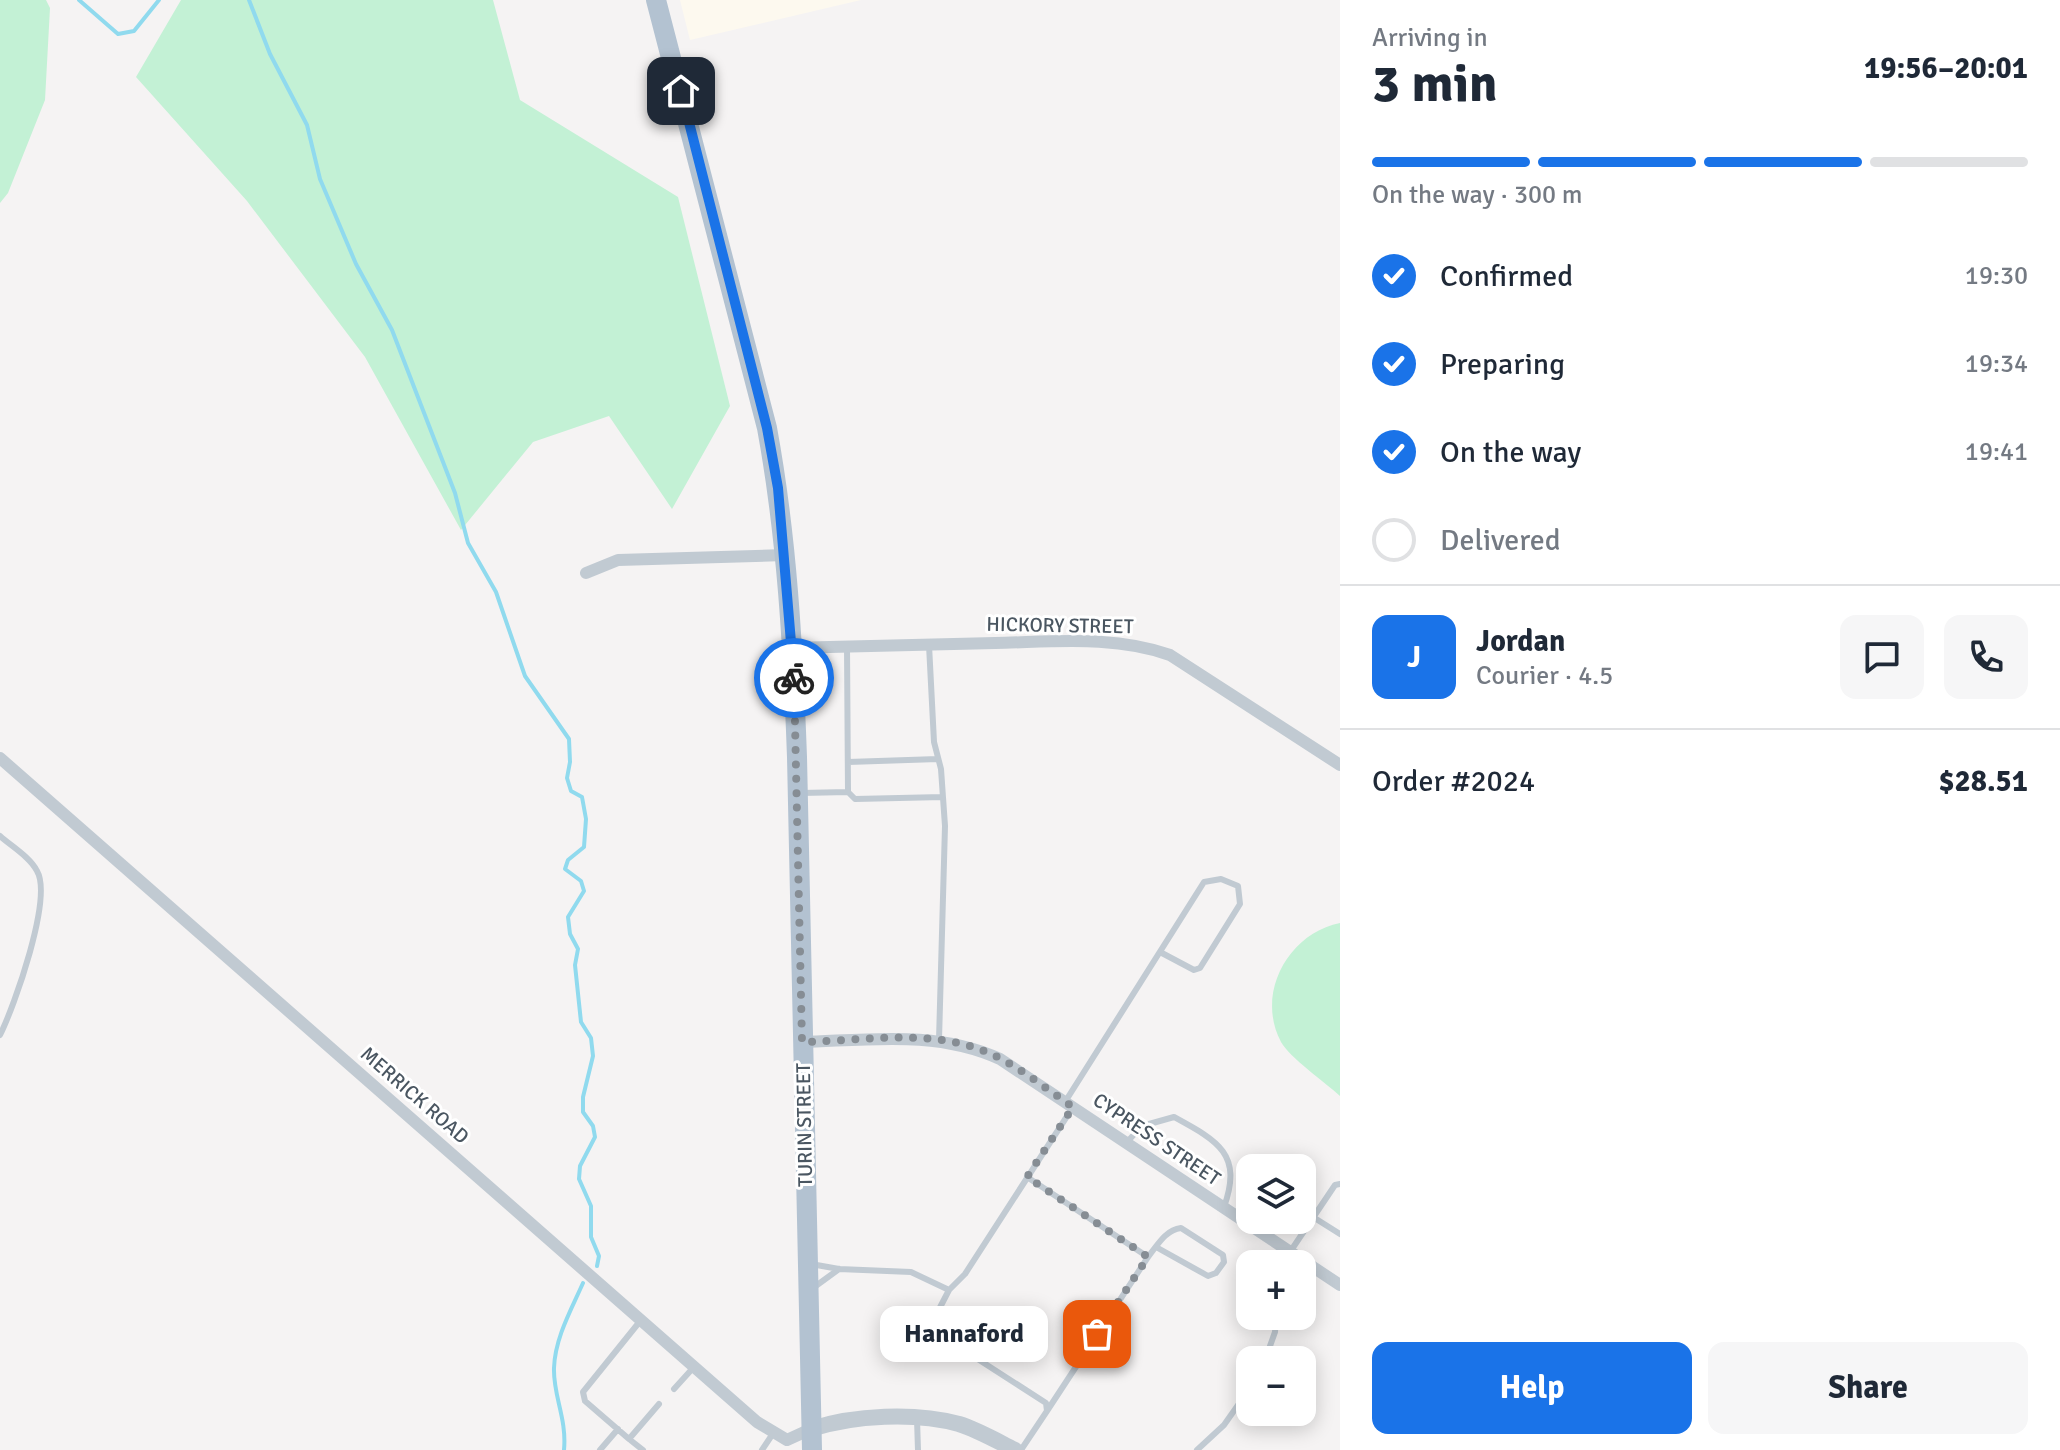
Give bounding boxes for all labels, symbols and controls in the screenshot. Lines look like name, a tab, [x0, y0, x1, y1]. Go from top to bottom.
text: Arriving in	[1372, 22, 1488, 54]
text: 19:56–20:01	[1864, 50, 2028, 87]
text: 3 min	[1372, 52, 1498, 116]
pin	[647, 57, 715, 125]
icon: home	[659, 69, 703, 113]
text: On the way · 300 m	[1372, 179, 1582, 211]
icon: check	[1372, 254, 1416, 298]
text: Confirmed	[1440, 258, 1573, 295]
text: 19:30	[1965, 260, 2028, 292]
icon: check	[1372, 342, 1416, 386]
text: Preparing	[1440, 346, 1565, 383]
text: 19:34	[1965, 348, 2028, 380]
icon: check	[1372, 430, 1416, 474]
text: On the way	[1440, 434, 1581, 471]
text: 19:41	[1965, 436, 2028, 468]
text: Delivered	[1440, 522, 1561, 559]
street label: HICKORY STREET	[986, 612, 1134, 639]
button: chat	[1840, 615, 1924, 699]
button: phone	[1944, 615, 2028, 699]
text: Jordan	[1476, 623, 1565, 660]
courier	[754, 638, 834, 718]
text: J	[1407, 639, 1421, 676]
icon: bike	[772, 656, 816, 700]
text: Courier · 4.5	[1476, 660, 1613, 692]
text: Order #2024	[1372, 763, 1535, 800]
text: $28.51	[1938, 763, 2028, 800]
street label: MERRICK ROAD	[355, 1041, 474, 1149]
street label: TURIN STREET	[791, 1063, 818, 1187]
street label: CYPRESS STREET	[1088, 1088, 1225, 1191]
map controls	[1236, 1154, 1316, 1426]
button: layers	[1236, 1154, 1316, 1234]
button: +	[1236, 1250, 1316, 1330]
pin	[1063, 1300, 1131, 1368]
callout: Hannaford	[881, 1306, 1049, 1362]
icon: bag	[1075, 1312, 1119, 1356]
text: Hannaford	[904, 1318, 1024, 1350]
button: Help	[1372, 1342, 1692, 1434]
button: Share	[1708, 1342, 2028, 1434]
button: −	[1236, 1346, 1316, 1426]

